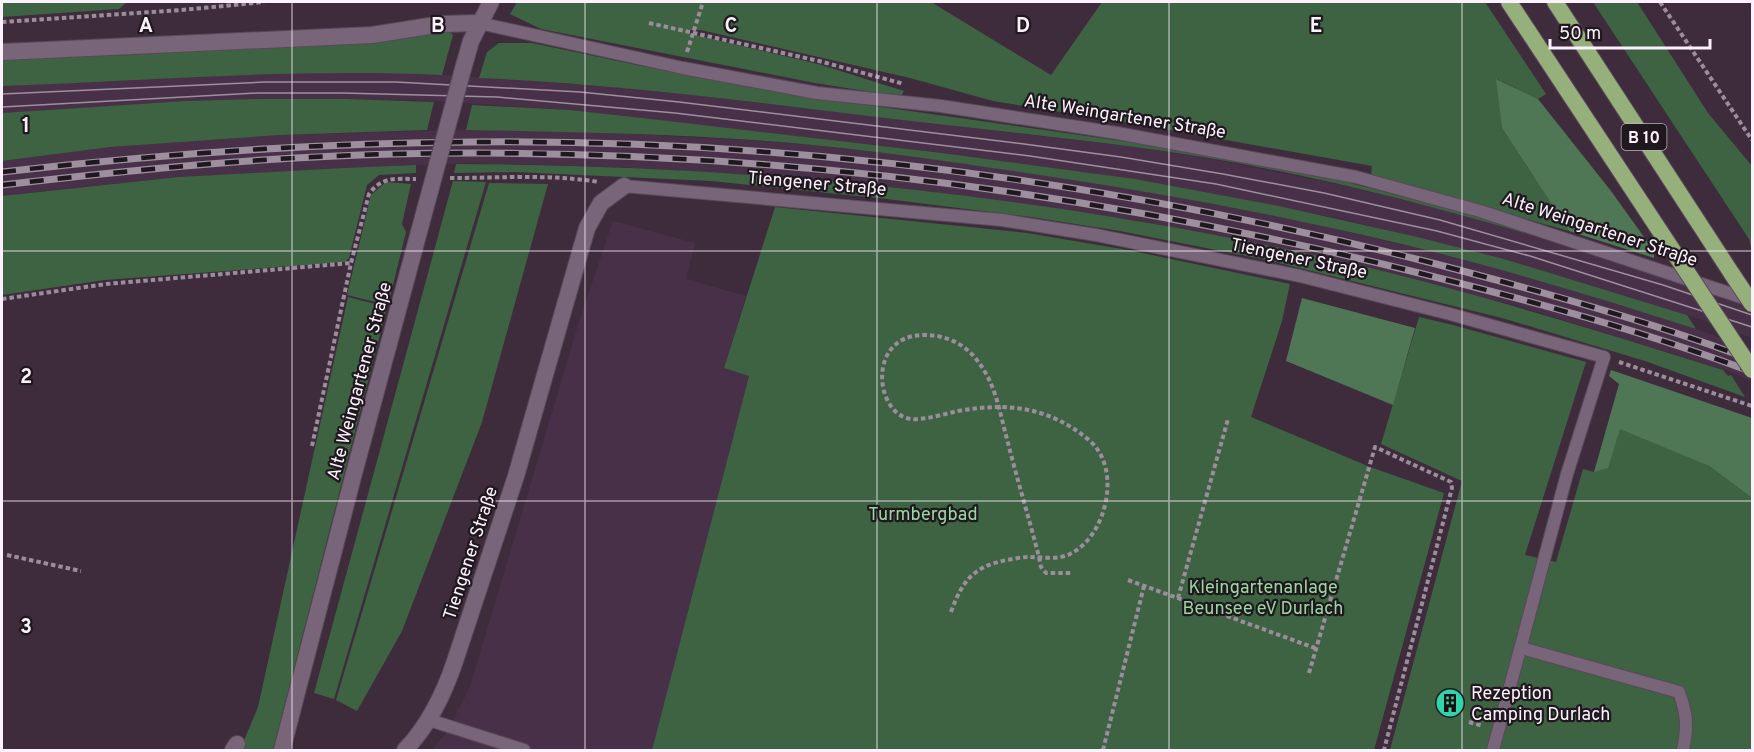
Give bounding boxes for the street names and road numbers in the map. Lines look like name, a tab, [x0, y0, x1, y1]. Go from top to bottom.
street label: Alte Weingartener Straße	[1022, 90, 1227, 145]
road number: B 10	[1622, 124, 1666, 150]
street label: Tiengener Straße	[747, 167, 887, 202]
street label: Alte Weingartener Straße	[1499, 188, 1700, 273]
street label: Tiengener Straße	[1228, 234, 1369, 285]
street label: Alte Weingartener Straße	[323, 280, 398, 483]
street label: Tiengener Straße	[439, 484, 504, 623]

